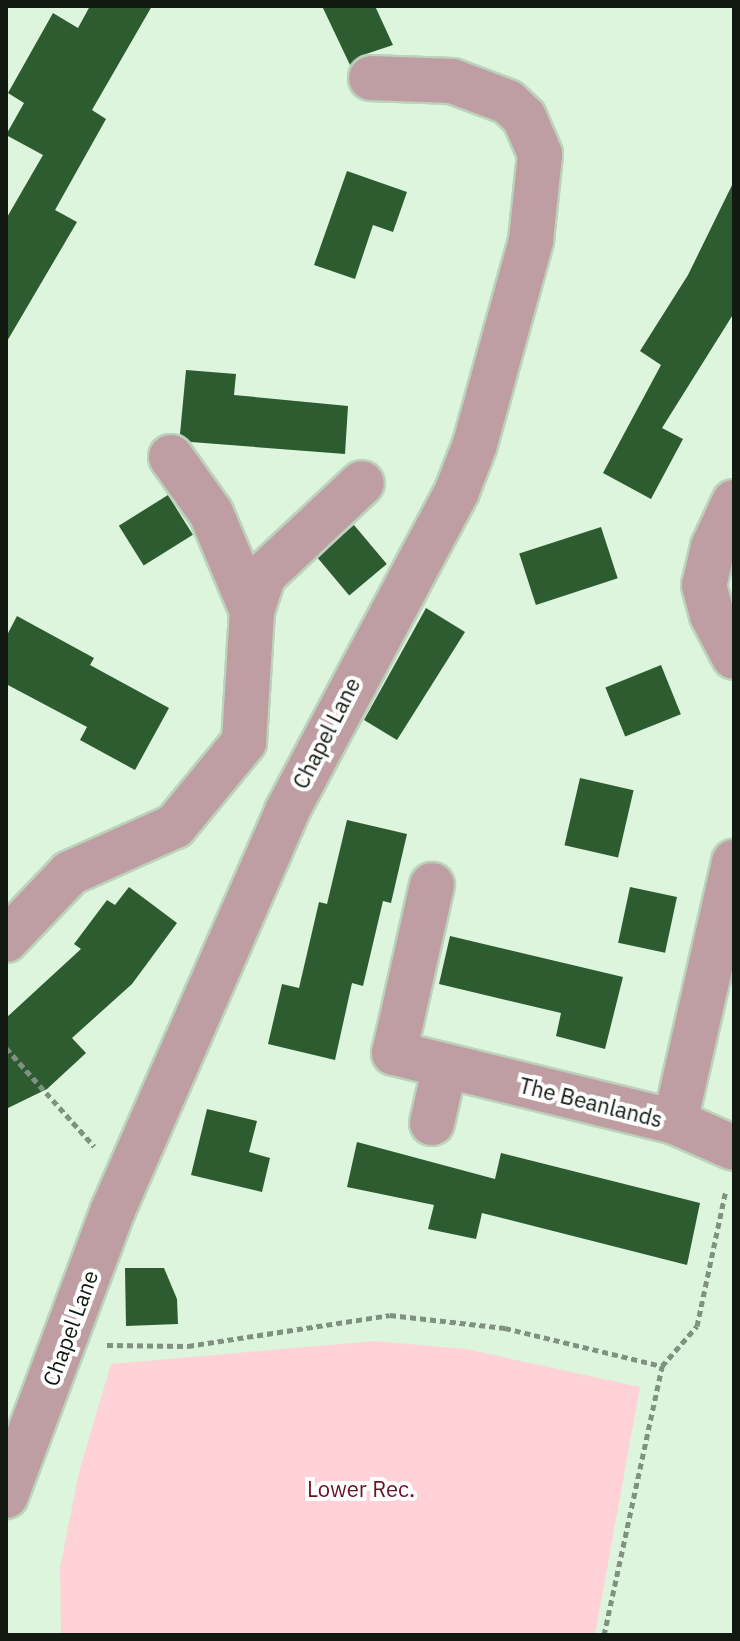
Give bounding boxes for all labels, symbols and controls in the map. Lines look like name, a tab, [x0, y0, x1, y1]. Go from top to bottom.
street label: Chapel Lane	[287, 673, 365, 793]
street label: The Beanlands	[517, 1071, 665, 1133]
street label: Chapel Lane	[37, 1267, 103, 1389]
park label: Lower Rec.	[307, 1476, 415, 1502]

